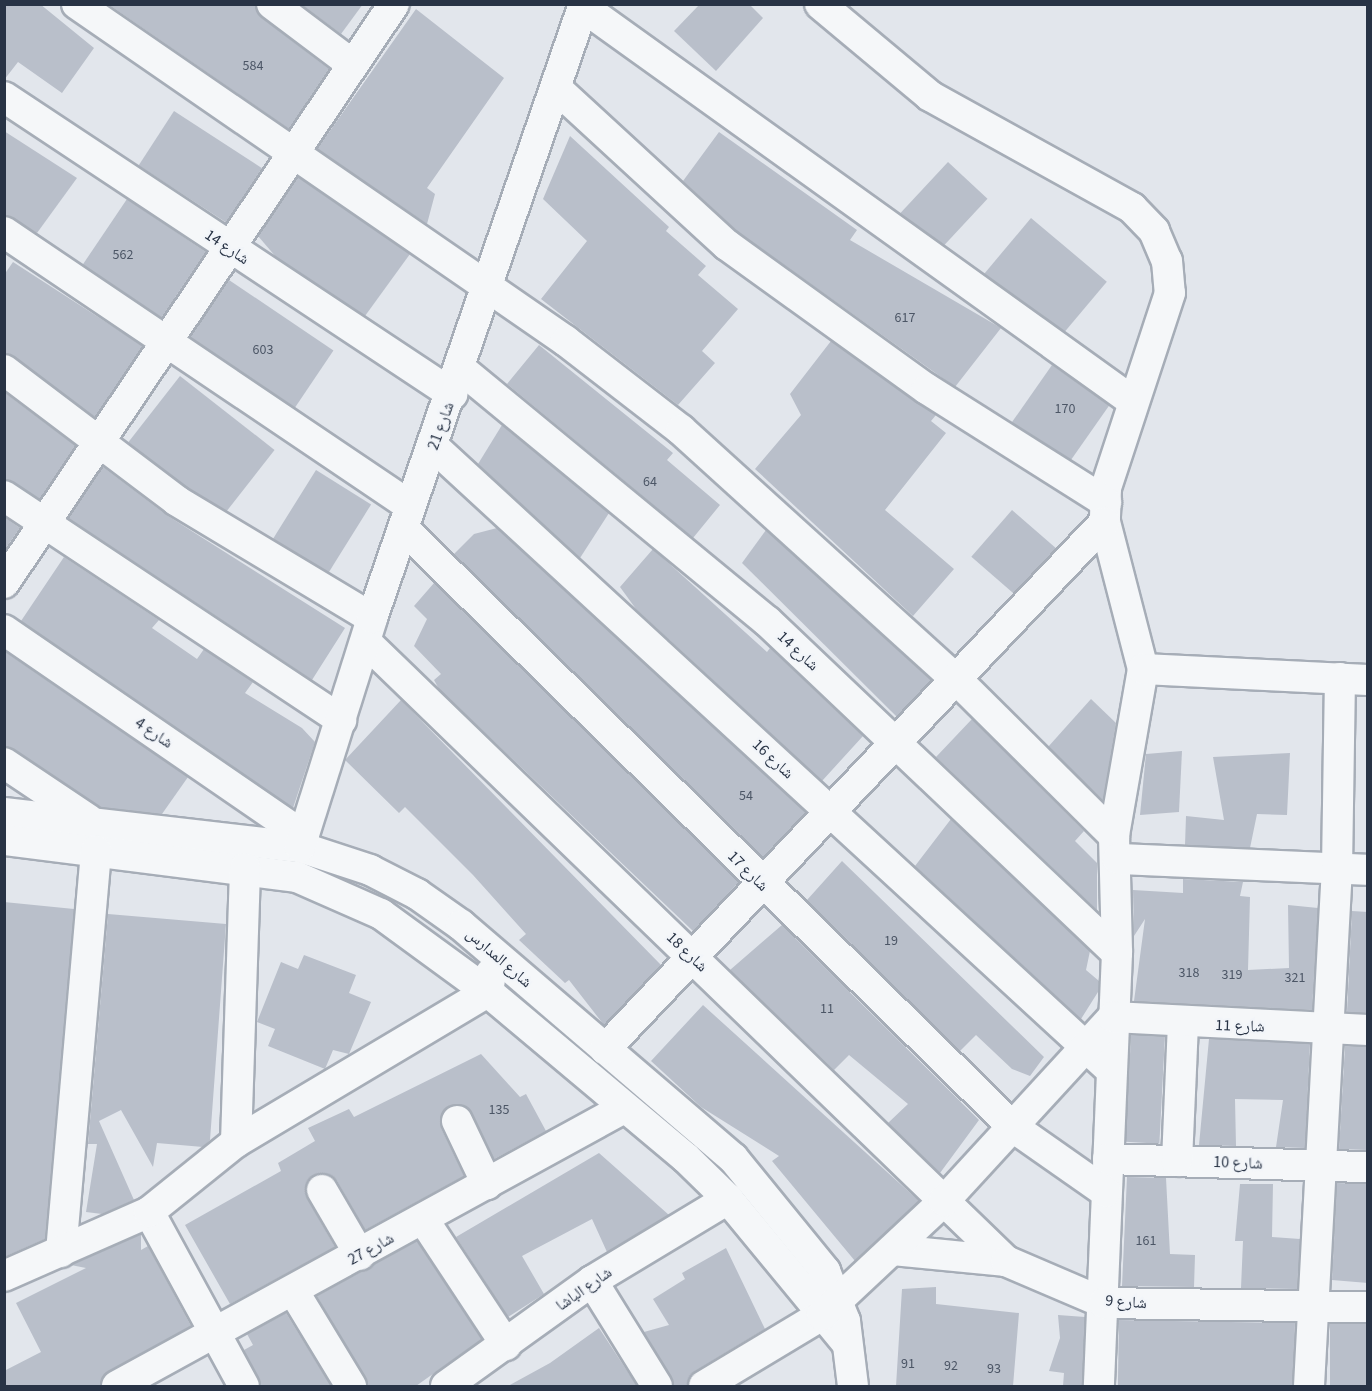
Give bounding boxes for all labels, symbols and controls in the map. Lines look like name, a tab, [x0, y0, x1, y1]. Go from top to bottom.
house number: 584	[243, 58, 263, 74]
street label: شارع 14	[201, 225, 253, 269]
house number: 562	[113, 247, 133, 263]
house number: 617	[895, 310, 915, 326]
house number: 603	[253, 342, 273, 358]
street label: شارع 21	[424, 399, 458, 453]
house number: 170	[1055, 401, 1075, 417]
house number: 64	[643, 474, 657, 490]
street label: شارع 14	[773, 627, 823, 675]
street label: شارع 4	[131, 713, 177, 753]
street label: شارع 16	[748, 735, 798, 783]
house number: 54	[739, 788, 753, 804]
street label: شارع 17	[724, 847, 772, 895]
street label: شارع المدارس	[462, 924, 536, 992]
street label: شارع 18	[663, 928, 711, 976]
house number: 19	[884, 933, 898, 949]
house number: 318	[1179, 965, 1199, 981]
house number: 319	[1222, 967, 1242, 983]
house number: 321	[1285, 970, 1305, 986]
house number: 11	[820, 1001, 834, 1017]
street label: شارع 11	[1215, 1016, 1265, 1036]
house number: 135	[489, 1102, 509, 1118]
street label: شارع 10	[1213, 1153, 1263, 1173]
street label: شارع 27	[345, 1229, 397, 1269]
house number: 161	[1136, 1233, 1156, 1249]
street label: شارع الباشا	[552, 1263, 616, 1315]
street label: شارع 9	[1105, 1291, 1147, 1313]
house number: 91	[901, 1356, 915, 1372]
house number: 92	[944, 1358, 958, 1374]
house number: 93	[987, 1361, 1001, 1377]

